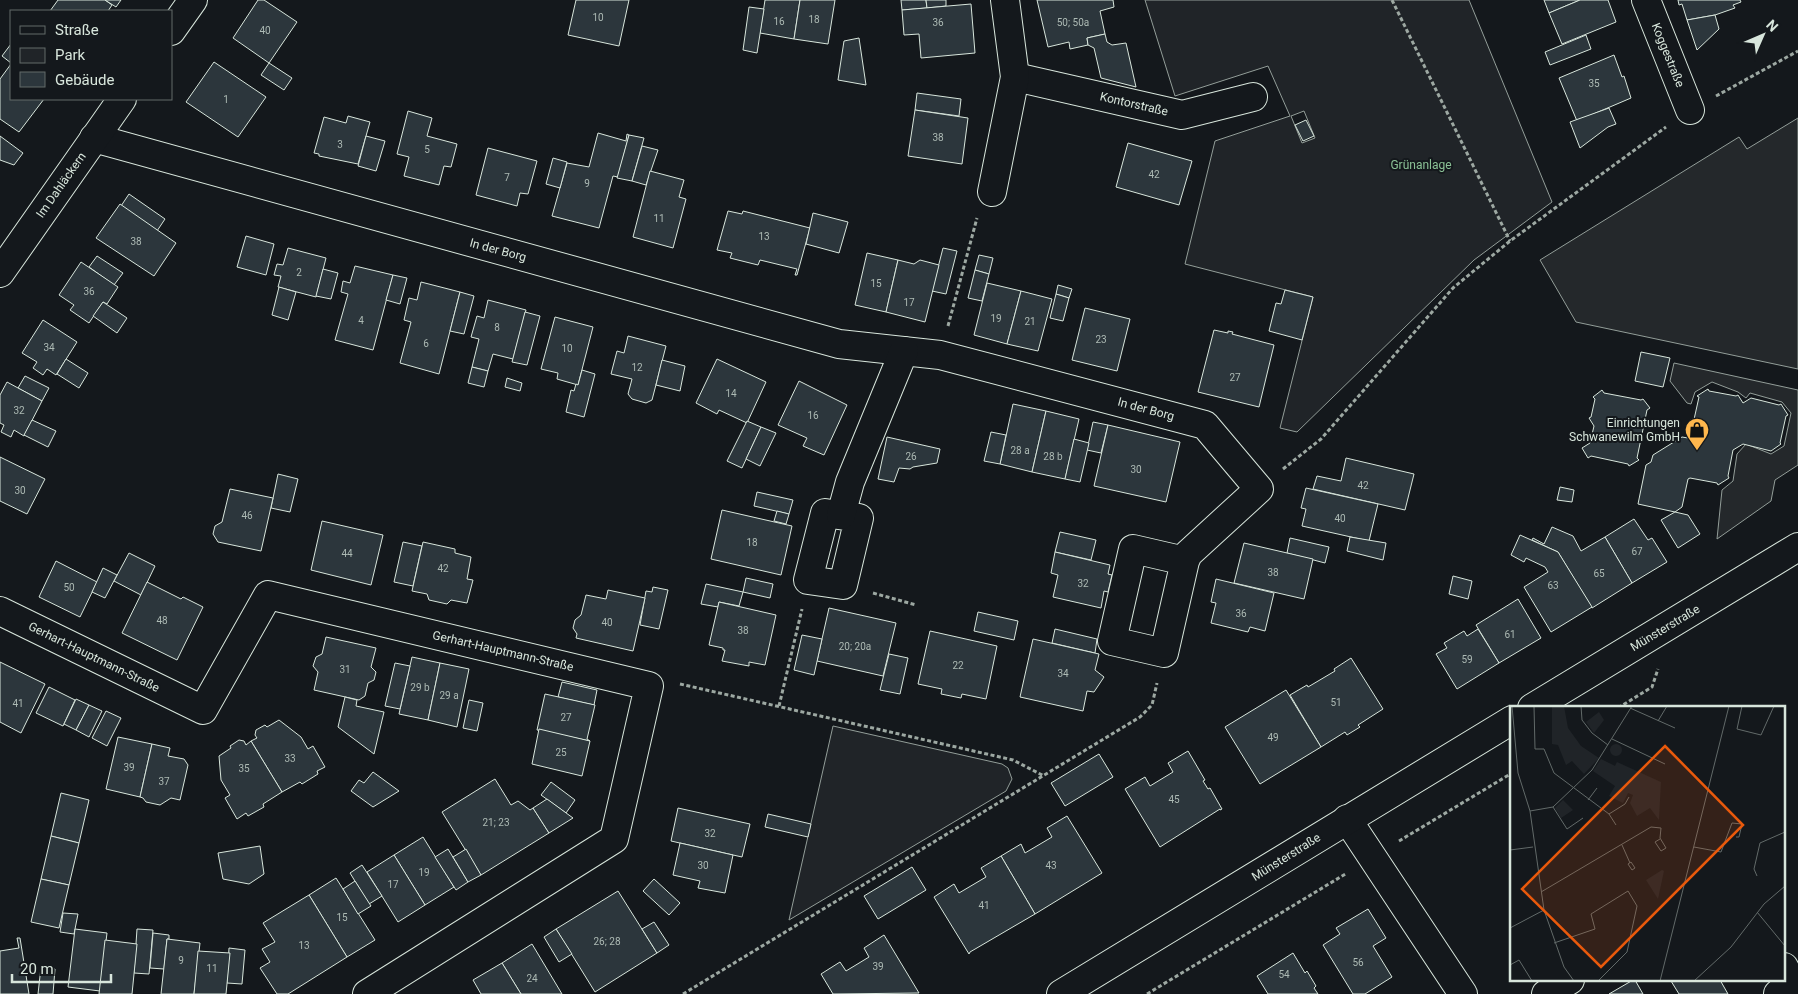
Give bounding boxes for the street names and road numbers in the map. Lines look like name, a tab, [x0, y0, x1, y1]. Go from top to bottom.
street label: Koggestraße	[1649, 21, 1687, 89]
street label: Kontorstraße	[1099, 89, 1169, 119]
street label: Im Dahläckern	[33, 150, 89, 220]
street label: In der Borg	[468, 236, 528, 264]
street label: In der Borg	[1116, 395, 1176, 423]
street label: Münsterstraße	[1628, 602, 1702, 654]
street label: Gerhart-Hauptmann-Straße	[26, 619, 162, 695]
street label: Gerhart-Hauptmann-Straße	[431, 628, 575, 674]
street label: Münsterstraße	[1249, 830, 1323, 884]

